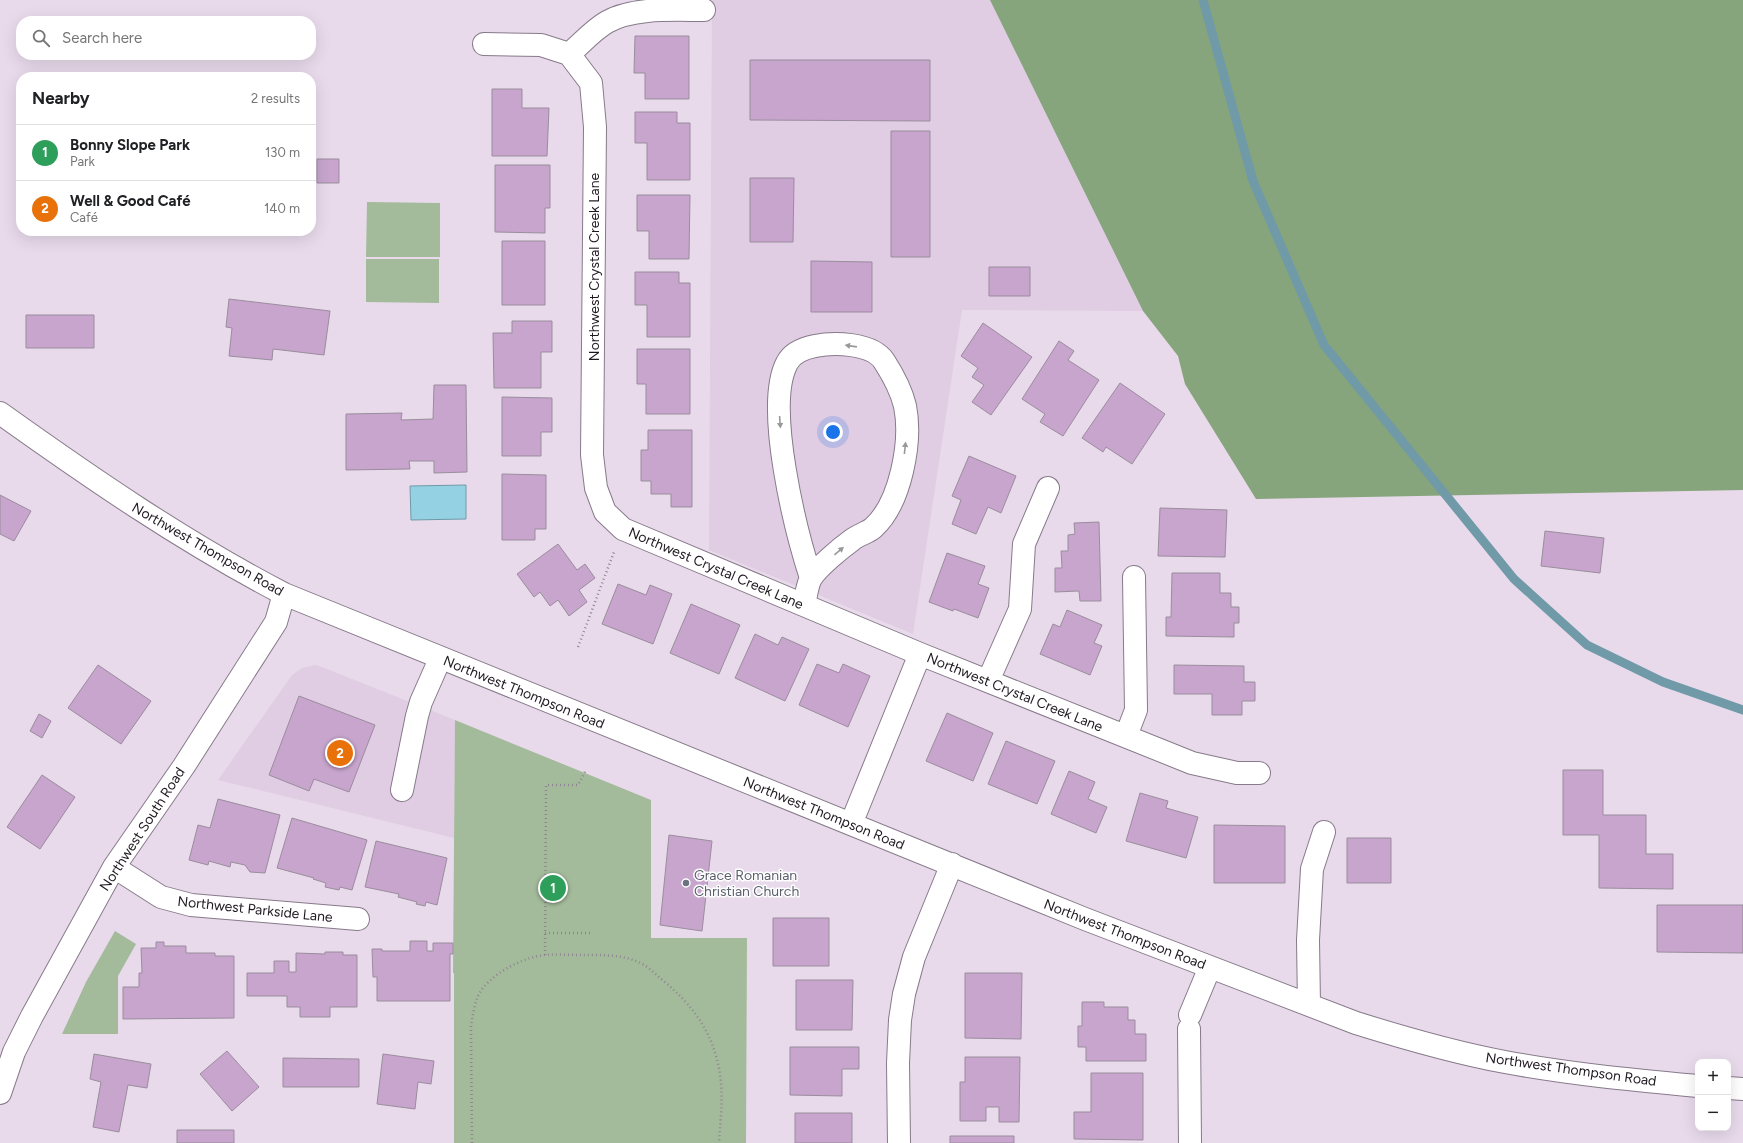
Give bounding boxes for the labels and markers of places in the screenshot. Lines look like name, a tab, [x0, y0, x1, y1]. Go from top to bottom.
pin: 2	[327, 738, 353, 768]
place label: Grace Romanian Christian Church	[694, 867, 799, 900]
pin: 1	[540, 873, 566, 903]
marker: Grace Romanian Christian Church	[681, 878, 691, 888]

